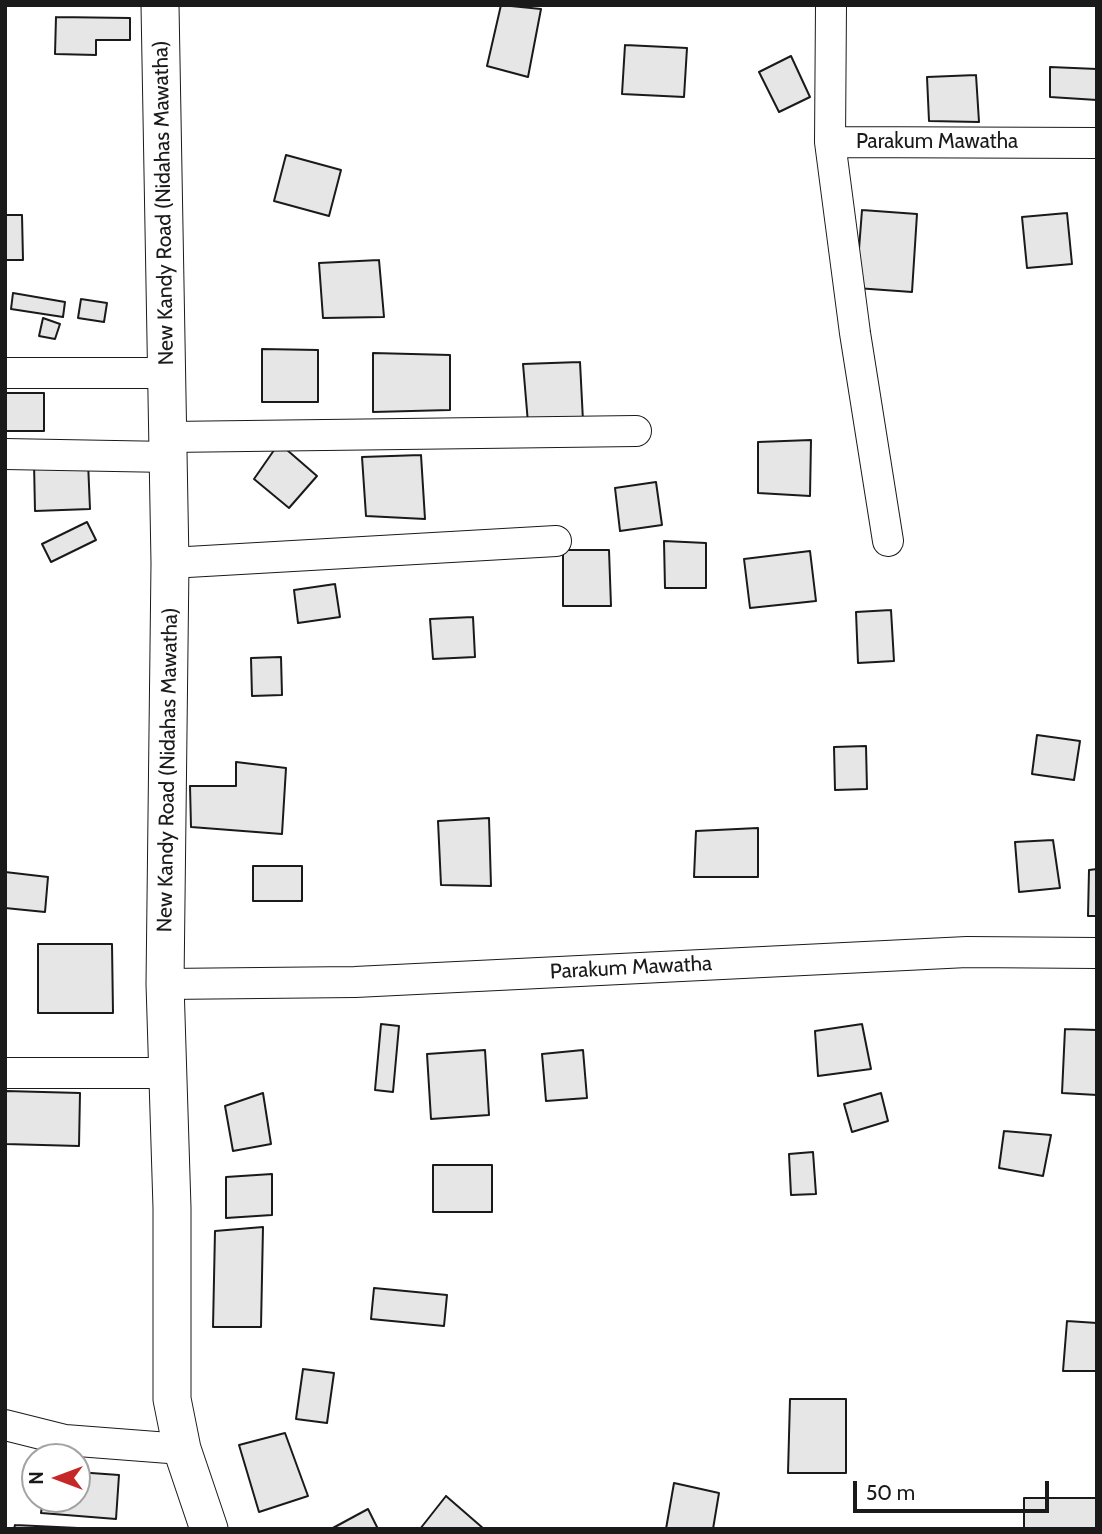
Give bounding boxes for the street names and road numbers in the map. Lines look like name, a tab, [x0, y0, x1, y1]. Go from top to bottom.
street label: New Kandy Road (Nidahas Mawatha)	[149, 40, 179, 366]
street label: Parakum Mawatha	[856, 129, 1018, 155]
street label: New Kandy Road (Nidahas Mawatha)	[153, 607, 183, 933]
street label: Parakum Mawatha	[549, 951, 713, 985]

